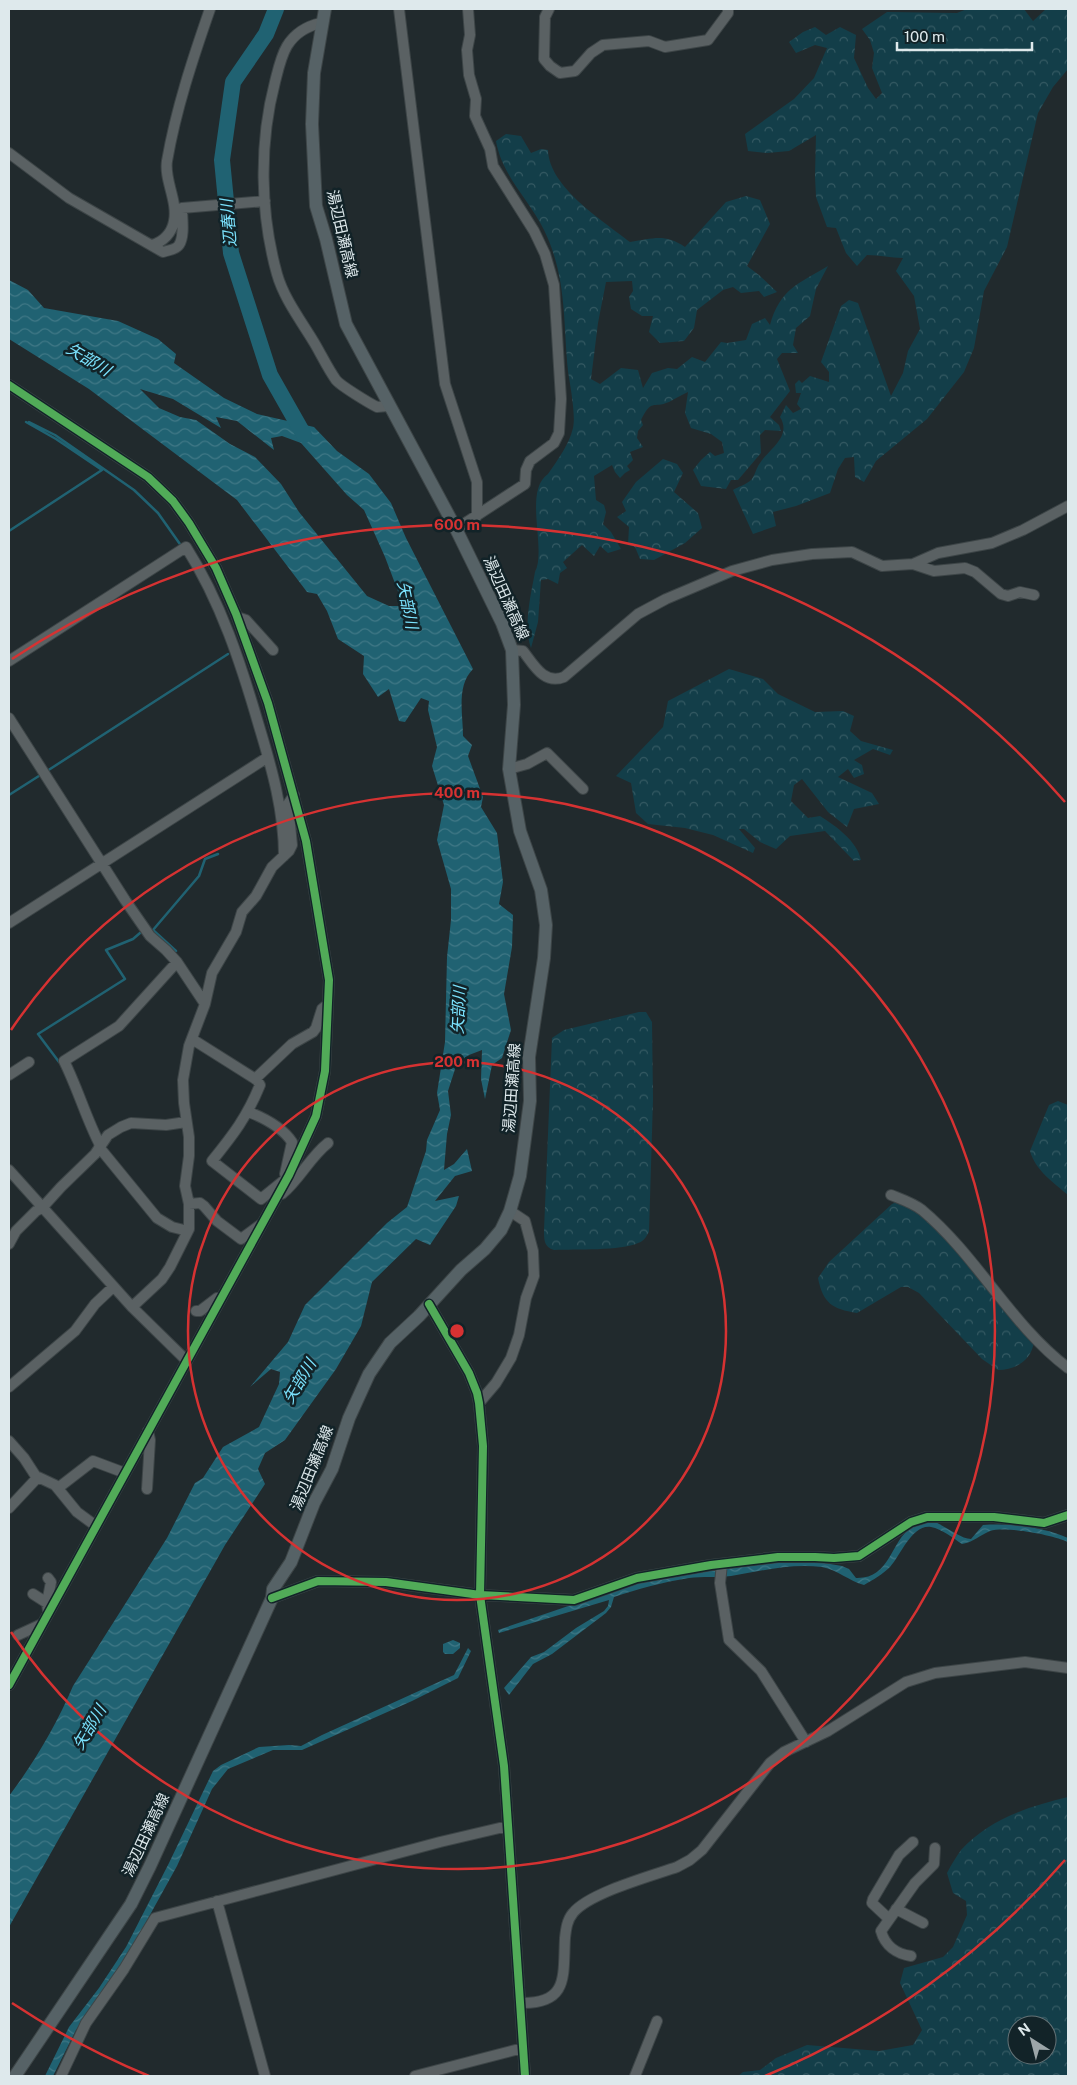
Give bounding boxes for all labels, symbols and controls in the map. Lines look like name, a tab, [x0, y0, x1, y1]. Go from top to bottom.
scale bar	[897, 20, 1032, 52]
text: 100 m	[904, 28, 945, 45]
street label: 湯辺田瀬高線	[324, 188, 361, 280]
water label: 辺春川	[217, 196, 240, 248]
water label: 矢部川	[63, 339, 116, 381]
text: 600 m	[434, 516, 480, 533]
street label: 湯辺田瀬高線	[480, 553, 533, 642]
water label: 矢部川	[394, 580, 422, 632]
text: 400 m	[434, 784, 480, 801]
water label: 矢部川	[448, 984, 469, 1034]
street label: 湯辺田瀬高線	[500, 1042, 523, 1133]
text: 200 m	[434, 1053, 480, 1070]
centre of rings	[448, 1322, 466, 1340]
water label: 矢部川	[279, 1354, 321, 1407]
street label: 湯辺田瀬高線	[287, 1423, 336, 1513]
water label: 矢部川	[69, 1700, 111, 1753]
street label: 湯辺田瀬高線	[119, 1790, 172, 1879]
north arrow	[1007, 2015, 1057, 2065]
text: N	[1015, 2020, 1033, 2039]

